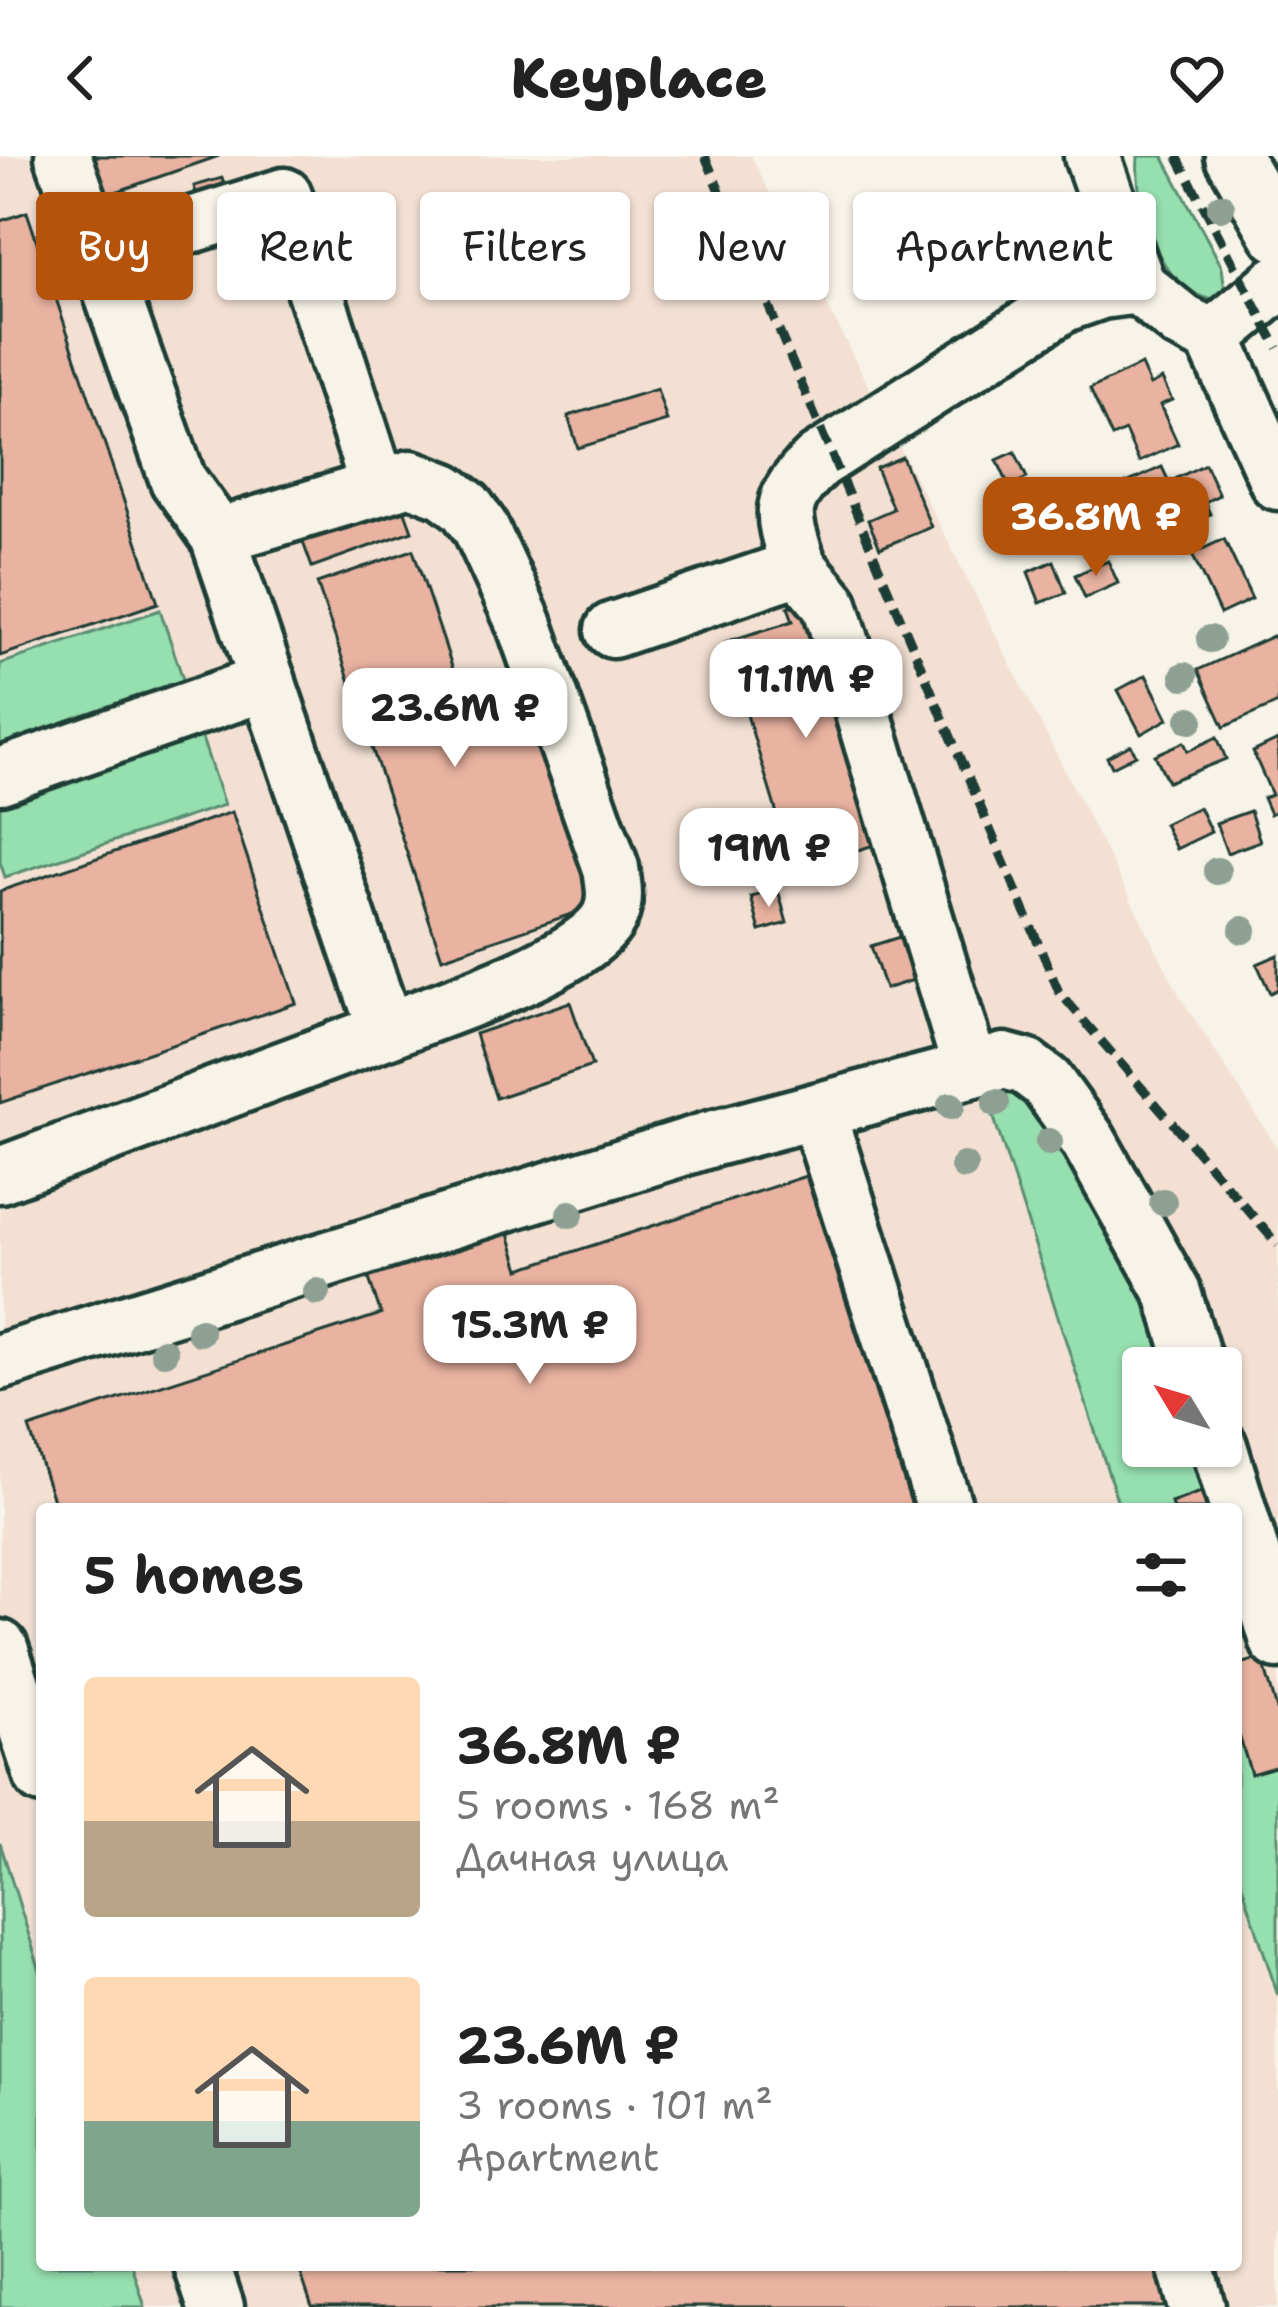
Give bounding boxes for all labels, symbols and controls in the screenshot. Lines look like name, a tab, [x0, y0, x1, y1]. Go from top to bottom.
text: Keyplace	[511, 42, 767, 114]
icon: back	[48, 45, 114, 111]
icon: heart	[1164, 45, 1230, 111]
chip: Buy	[36, 192, 193, 300]
chip: Rent	[217, 192, 396, 300]
chip: Filters	[420, 192, 630, 300]
chip: New	[654, 192, 829, 300]
chip: Apartment	[853, 192, 1156, 300]
pin: 36.8M ₽	[985, 477, 1207, 579]
text: 36.8M ₽	[1010, 490, 1182, 542]
pin: 11.1M ₽	[695, 639, 917, 741]
text: 11.1M ₽	[737, 652, 875, 704]
pin: 23.6M ₽	[344, 668, 566, 770]
text: 23.6M ₽	[369, 681, 541, 733]
pin: 19M ₽	[685, 808, 853, 910]
text: 19M ₽	[706, 821, 832, 873]
pin: 15.3M ₽	[419, 1285, 641, 1387]
text: 15.3M ₽	[450, 1298, 610, 1350]
north arrow	[1122, 1347, 1242, 1467]
map controls	[1122, 1347, 1242, 1467]
text: 5 homes	[84, 1541, 304, 1609]
icon: filters	[1128, 1542, 1194, 1608]
text: 36.8M ₽	[456, 1711, 681, 1779]
icon: home	[180, 1725, 324, 1869]
text: 5 rooms · 168 m²	[456, 1779, 780, 1831]
text: Дачная улица	[456, 1831, 728, 1883]
text: 23.6M ₽	[456, 2011, 680, 2079]
icon: home	[180, 2025, 324, 2169]
text: 3 rooms · 101 m²	[456, 2079, 773, 2131]
text: Apartment	[456, 2131, 659, 2183]

